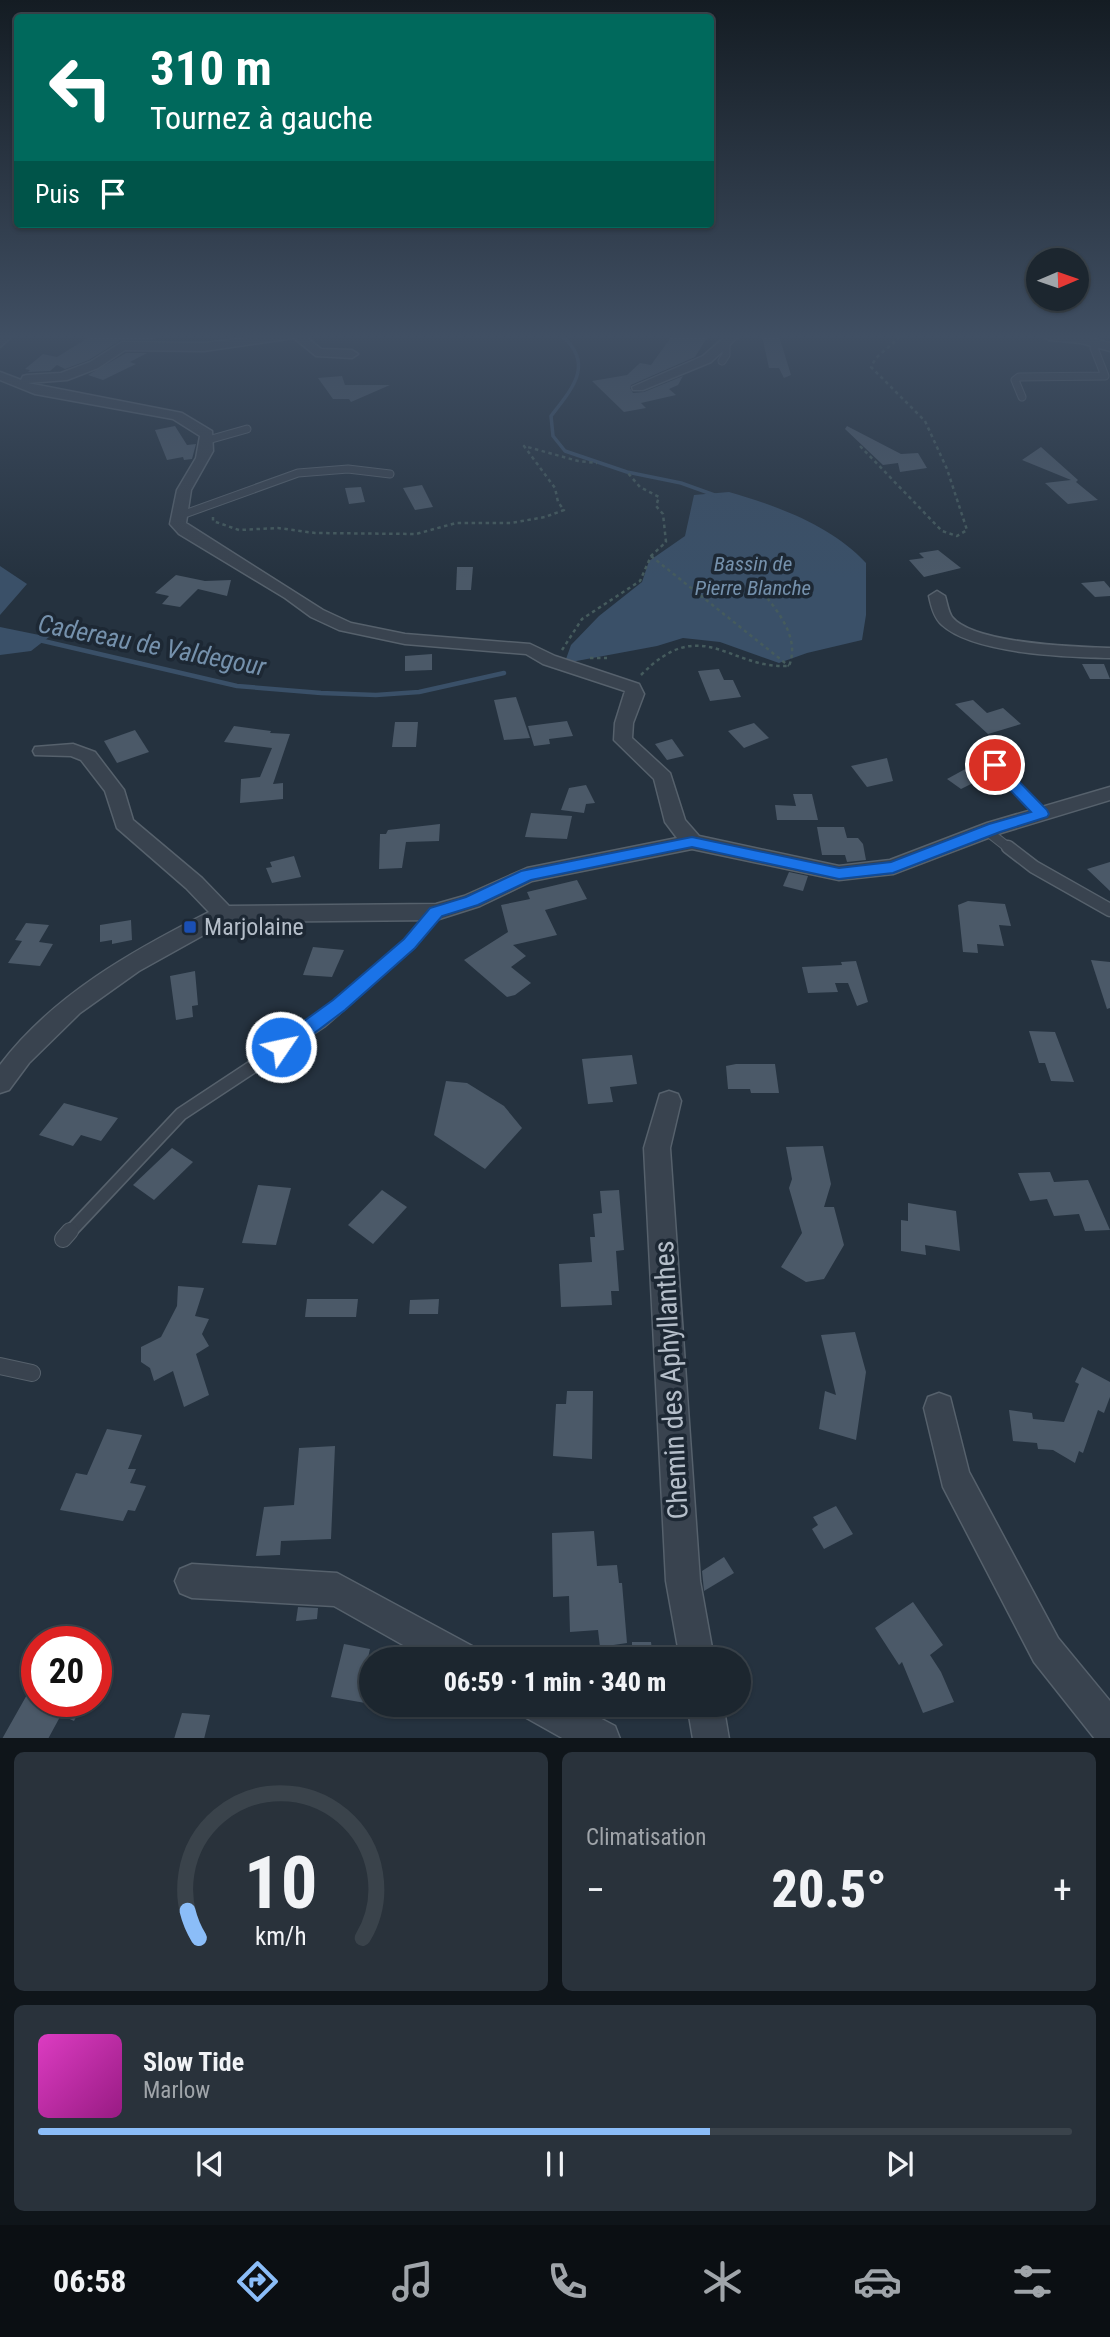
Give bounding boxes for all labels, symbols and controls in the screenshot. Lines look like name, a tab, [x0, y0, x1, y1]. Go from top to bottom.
text: 310 m	[150, 40, 272, 97]
icon: left	[35, 42, 126, 133]
text: Tournez à gauche	[150, 99, 373, 137]
icon: arrive	[94, 175, 132, 213]
text: Puis	[35, 179, 80, 209]
north arrow	[1026, 248, 1088, 312]
map controls	[1026, 248, 1089, 311]
water label: Bassin de Pierre Blanche	[695, 552, 811, 600]
water label: Cadereau de Valdegour	[36, 608, 270, 682]
pin	[965, 735, 1025, 795]
icon: arrive	[976, 746, 1014, 784]
place label: Marjolaine	[204, 913, 304, 941]
marker: Marjolaine	[182, 919, 198, 935]
position arrow	[244, 1010, 318, 1084]
street label: Chemin des Aphyllanthes	[647, 1240, 695, 1520]
speed limit sign: 20	[21, 1626, 112, 1717]
text: 06:59 · 1 min · 340 m	[444, 1667, 666, 1697]
text: Climatisation	[586, 1824, 706, 1851]
text: 10	[244, 1840, 318, 1926]
text: 20.5°	[771, 1859, 887, 1920]
text: −	[586, 1868, 605, 1912]
text: +	[1053, 1868, 1072, 1912]
text: km/h	[255, 1921, 307, 1950]
text: Slow Tide	[143, 2047, 244, 2077]
text: Marlow	[143, 2077, 210, 2104]
icon: previous	[191, 2145, 229, 2183]
icon: pause	[536, 2145, 574, 2183]
icon: next	[881, 2145, 919, 2183]
icon: directions	[233, 2257, 282, 2306]
icon: music	[388, 2257, 437, 2306]
icon: phone	[543, 2257, 592, 2306]
icon: climate	[698, 2257, 747, 2306]
icon: car	[853, 2257, 902, 2306]
icon: filters	[1008, 2257, 1057, 2306]
text: 06:58	[53, 2262, 126, 2300]

